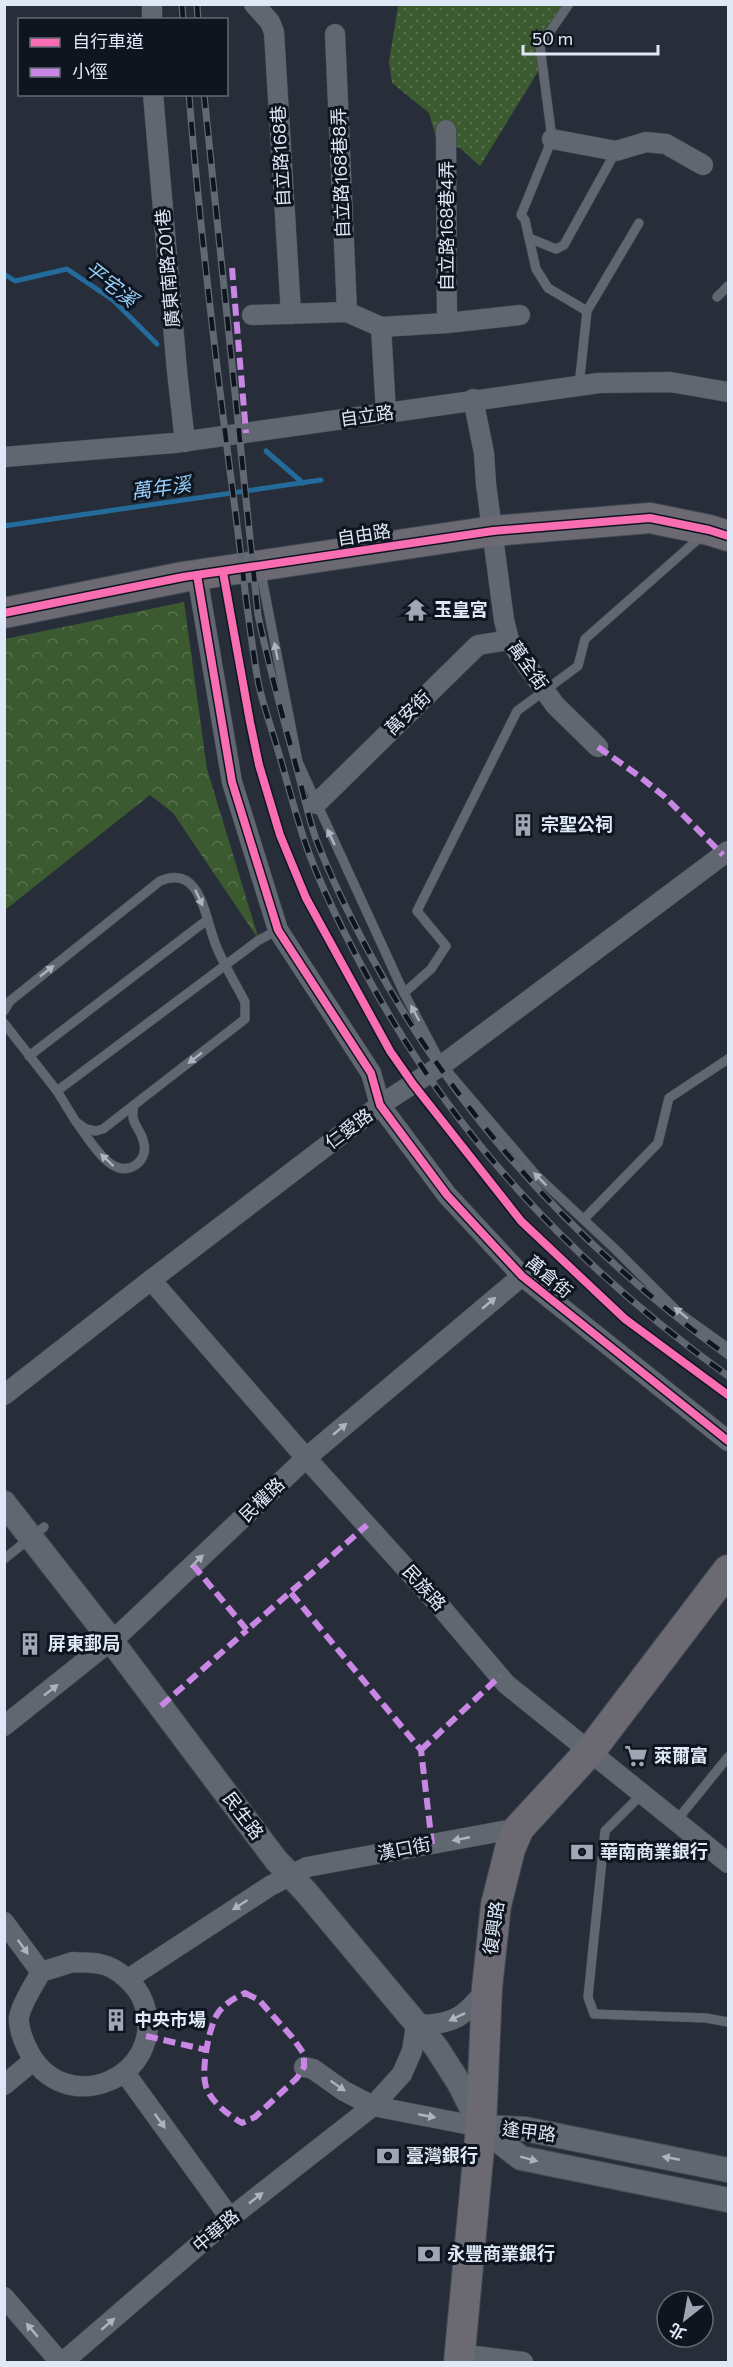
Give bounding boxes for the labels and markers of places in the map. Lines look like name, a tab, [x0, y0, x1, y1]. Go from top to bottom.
temple icon: 玉皇宮	[403, 597, 429, 623]
place label: 玉皇宮	[434, 598, 488, 620]
building icon: 宗聖公祠	[510, 812, 536, 838]
place label: 宗聖公祠	[541, 813, 613, 835]
building icon: 屏東郵局	[17, 1631, 43, 1657]
place label: 屏東郵局	[48, 1632, 120, 1654]
supermarket icon: 萊爾富	[623, 1743, 649, 1769]
place label: 萊爾富	[654, 1744, 708, 1766]
bank icon: 華南商業銀行	[569, 1839, 595, 1865]
place label: 華南商業銀行	[600, 1840, 708, 1862]
building icon: 中央市場	[103, 2007, 129, 2033]
place label: 中央市場	[134, 2008, 206, 2030]
bank icon: 臺灣銀行	[375, 2143, 401, 2169]
place label: 臺灣銀行	[406, 2144, 478, 2166]
bank icon: 永豐商業銀行	[416, 2241, 442, 2267]
place label: 永豐商業銀行	[447, 2242, 555, 2264]

